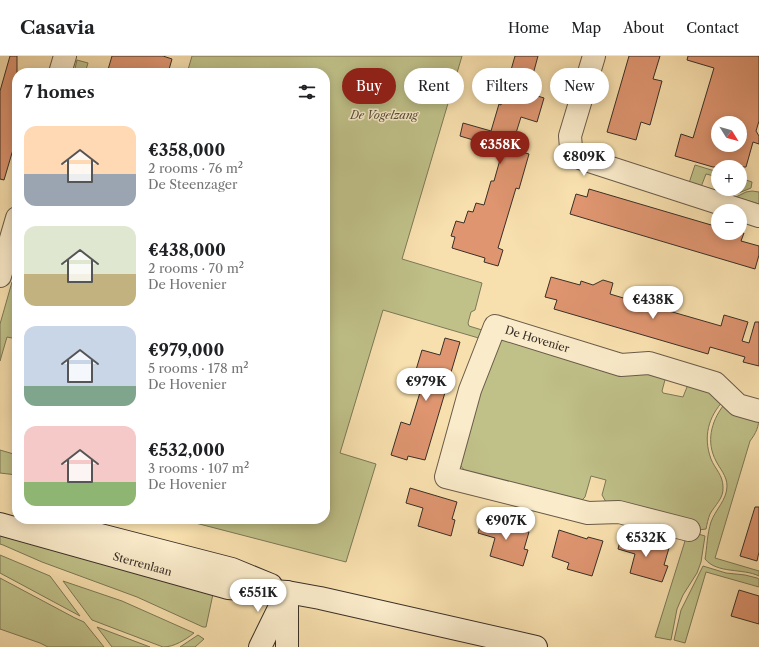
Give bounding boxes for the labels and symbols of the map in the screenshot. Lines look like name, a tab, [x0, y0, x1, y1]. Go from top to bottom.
park label: De Vogelzang	[349, 108, 419, 122]
north arrow	[711, 116, 747, 152]
pin: €358K	[472, 131, 528, 165]
pin: €809K	[556, 143, 612, 177]
pin: €438K	[625, 286, 681, 320]
street label: De Hovenier	[503, 323, 571, 356]
pin: €979K	[398, 368, 454, 402]
pin: €907K	[478, 507, 534, 541]
pin: €532K	[618, 524, 674, 558]
street label: Sterrenlaan	[111, 549, 174, 579]
pin: €551K	[230, 579, 286, 613]

